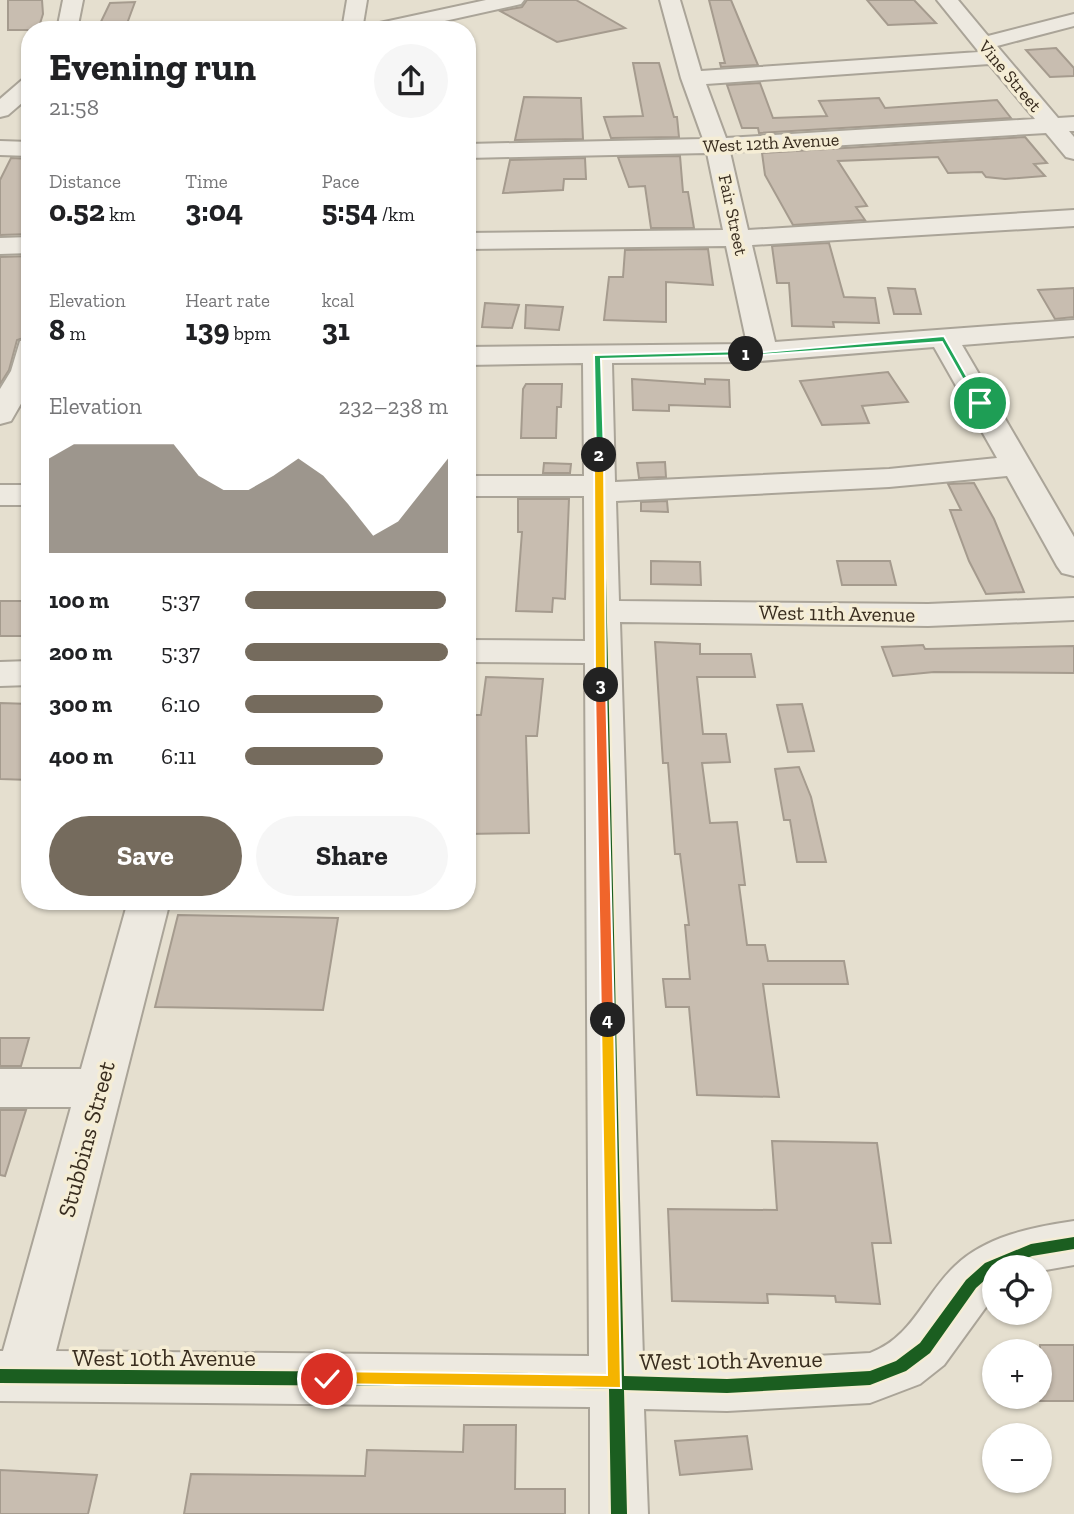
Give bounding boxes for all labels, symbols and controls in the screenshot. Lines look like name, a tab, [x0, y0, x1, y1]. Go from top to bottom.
street label: Vine Street	[973, 35, 1046, 116]
text: Evening run	[49, 44, 256, 90]
button: share	[374, 44, 448, 118]
text: 21:58	[49, 93, 99, 121]
street label: West 12th Avenue	[702, 128, 840, 158]
text: Distance	[49, 170, 121, 193]
text: Time	[185, 170, 228, 193]
text: Pace	[322, 170, 359, 193]
street label: Fair Street	[714, 172, 752, 258]
text: 0.52	[49, 193, 105, 229]
text: 3:04	[185, 193, 243, 229]
text: 5:54	[322, 193, 378, 229]
text: km	[105, 203, 135, 226]
text: /km	[378, 203, 415, 226]
text: Elevation	[49, 289, 126, 312]
text: Heart rate	[185, 289, 270, 312]
text: kcal	[322, 289, 354, 312]
text: 8	[49, 312, 65, 348]
text: 139	[185, 312, 230, 348]
text: 31	[322, 312, 350, 348]
text: m	[65, 322, 86, 345]
text: bpm	[230, 322, 271, 345]
pin: 1	[728, 336, 764, 372]
text: 1	[742, 342, 749, 365]
pin	[950, 373, 1010, 433]
icon: arrive	[961, 384, 999, 422]
text: Elevation	[49, 392, 142, 420]
text: 232–238 m	[339, 392, 448, 420]
pin: 2	[582, 438, 616, 472]
text: 2	[593, 443, 604, 466]
text: 100 m	[49, 586, 109, 614]
text: 5:37	[161, 586, 200, 614]
street label: West 11th Avenue	[759, 599, 916, 627]
text: 200 m	[49, 638, 112, 666]
text: 5:37	[161, 638, 200, 666]
pin: 3	[584, 668, 618, 702]
text: 3	[595, 673, 606, 696]
text: 300 m	[49, 690, 112, 718]
text: 6:10	[161, 690, 200, 718]
text: 400 m	[49, 742, 113, 770]
text: 6:11	[161, 742, 196, 770]
button: Save	[49, 816, 242, 896]
button: Share	[256, 816, 448, 896]
pin: 4	[590, 1002, 626, 1038]
text: 4	[602, 1008, 613, 1031]
street label: Stubbins Street	[51, 1058, 121, 1220]
map controls	[982, 1255, 1052, 1493]
button: locate	[982, 1255, 1052, 1325]
button: +	[982, 1339, 1052, 1409]
street label: West 10th Avenue	[72, 1343, 256, 1372]
street label: West 10th Avenue	[639, 1344, 823, 1376]
pin	[297, 1349, 357, 1409]
icon: check	[308, 1360, 346, 1398]
button: −	[982, 1423, 1052, 1493]

